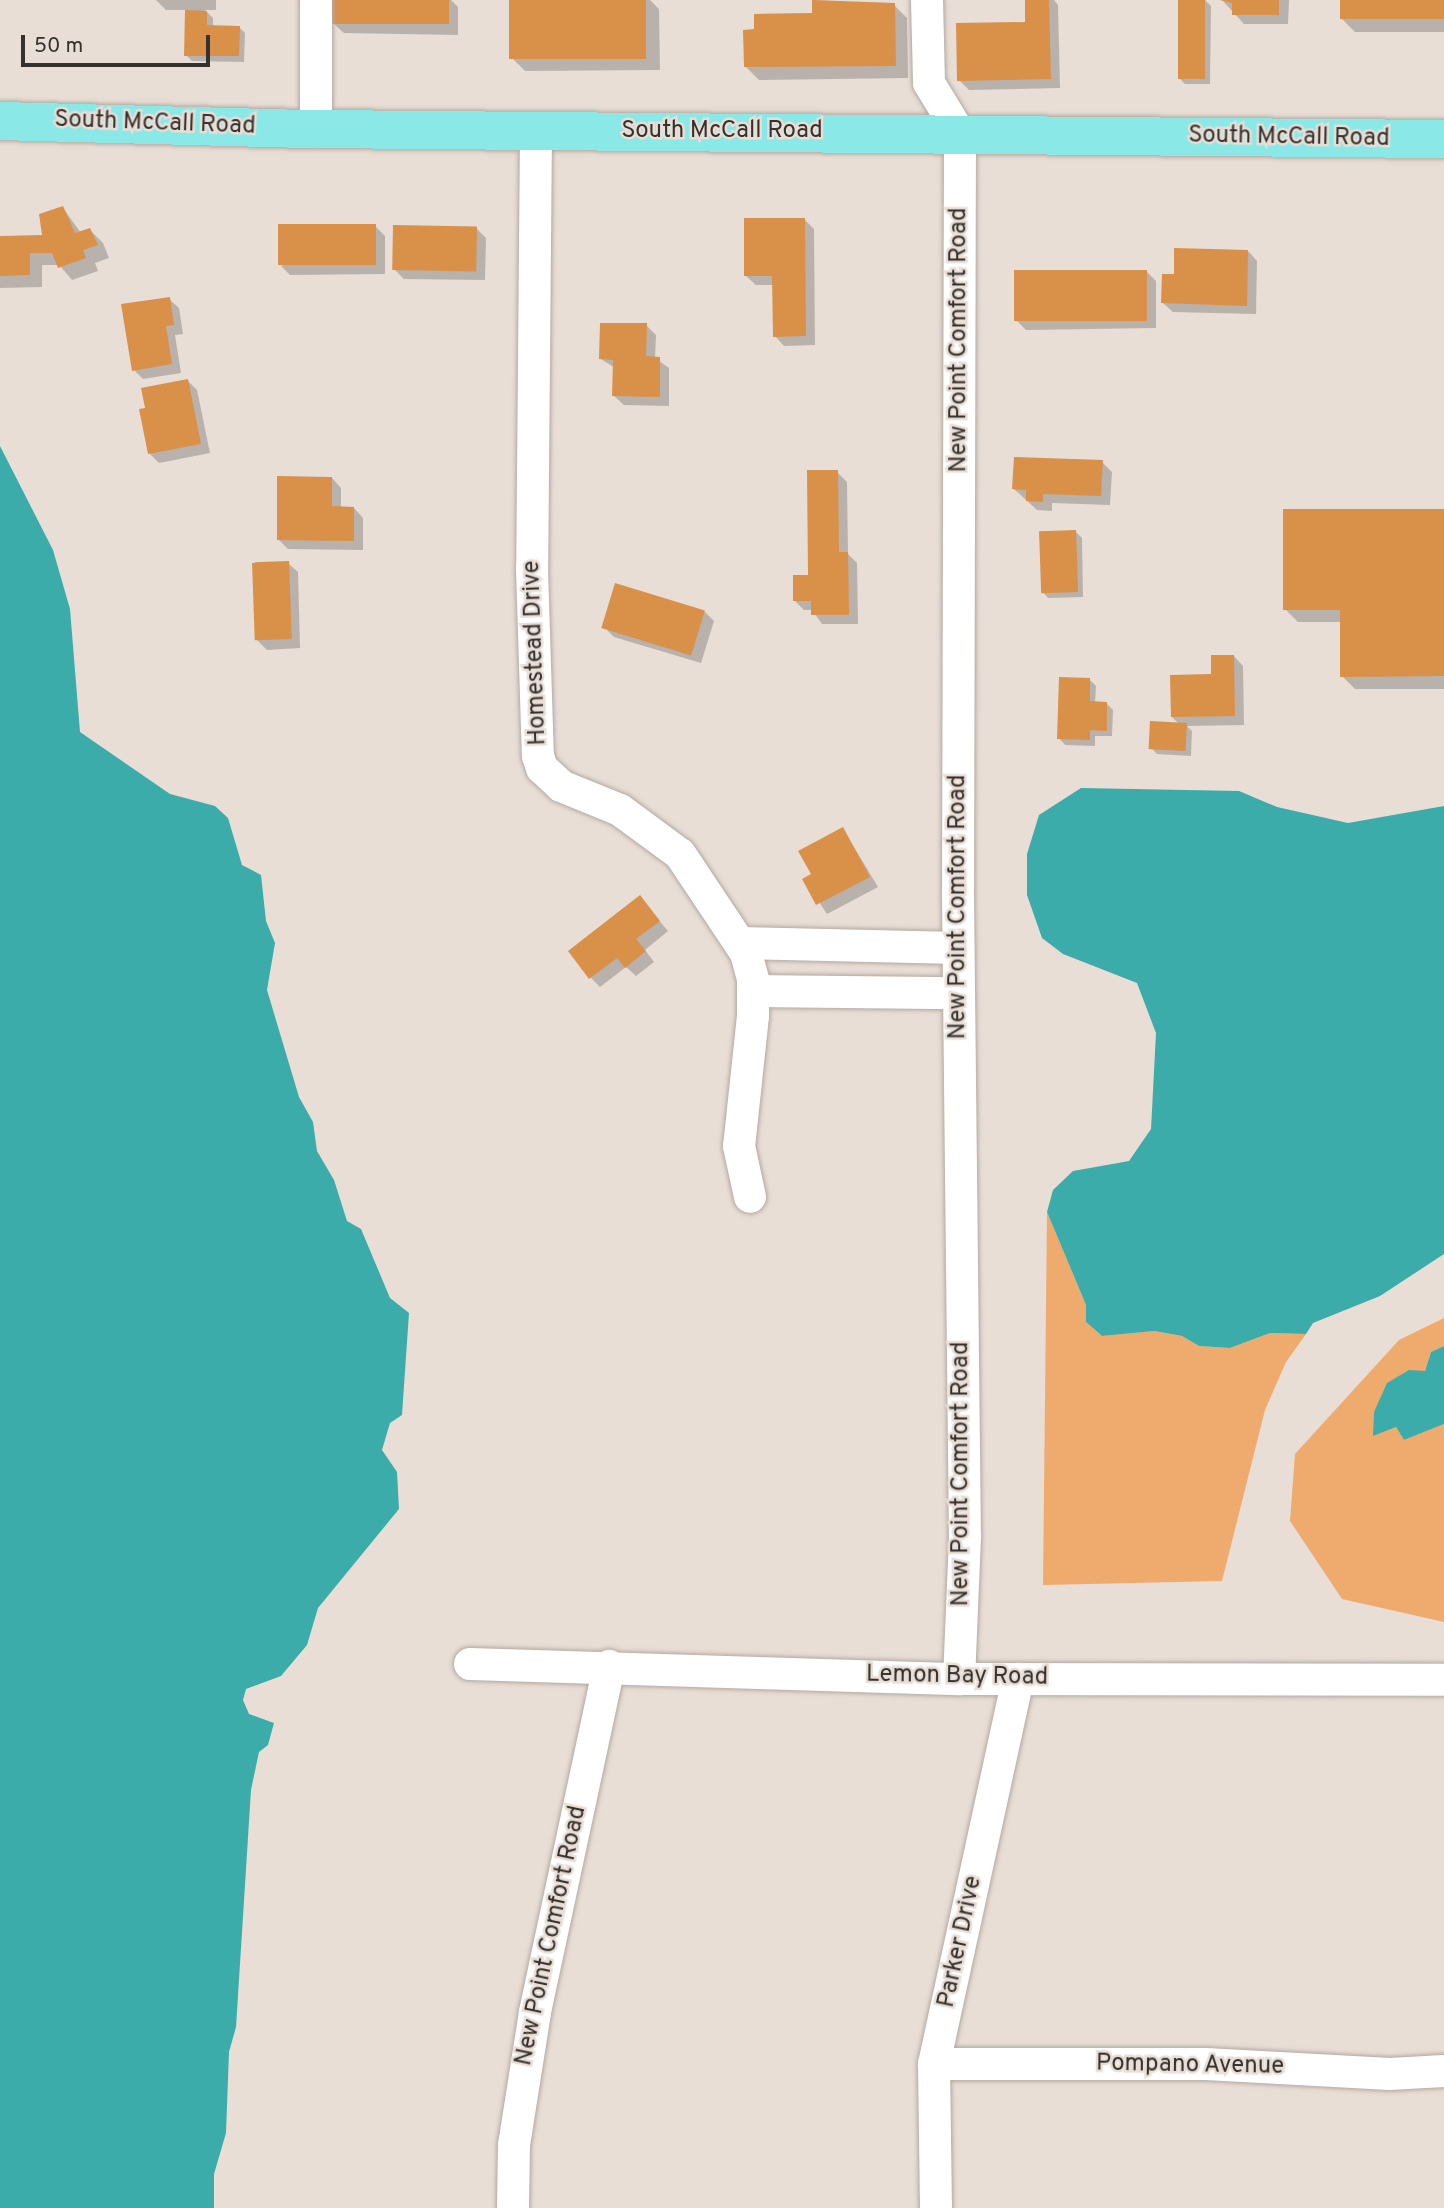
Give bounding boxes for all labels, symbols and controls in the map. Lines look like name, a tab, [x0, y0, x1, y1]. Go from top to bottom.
scale bar	[24, 21, 214, 65]
text: 50 m	[34, 33, 83, 60]
street label: South McCall Road	[54, 106, 256, 142]
street label: South McCall Road	[621, 118, 823, 146]
street label: South McCall Road	[1188, 122, 1390, 154]
street label: New Point Comfort Road	[946, 208, 974, 472]
street label: Homestead Drive	[518, 560, 554, 746]
street label: New Point Comfort Road	[945, 775, 973, 1039]
street label: New Point Comfort Road	[948, 1342, 976, 1606]
street label: Lemon Bay Road	[866, 1661, 1048, 1693]
street label: New Point Comfort Road	[510, 1803, 594, 2069]
street label: Parker Drive	[933, 1874, 989, 2010]
street label: Pompano Avenue	[1095, 2050, 1285, 2082]

